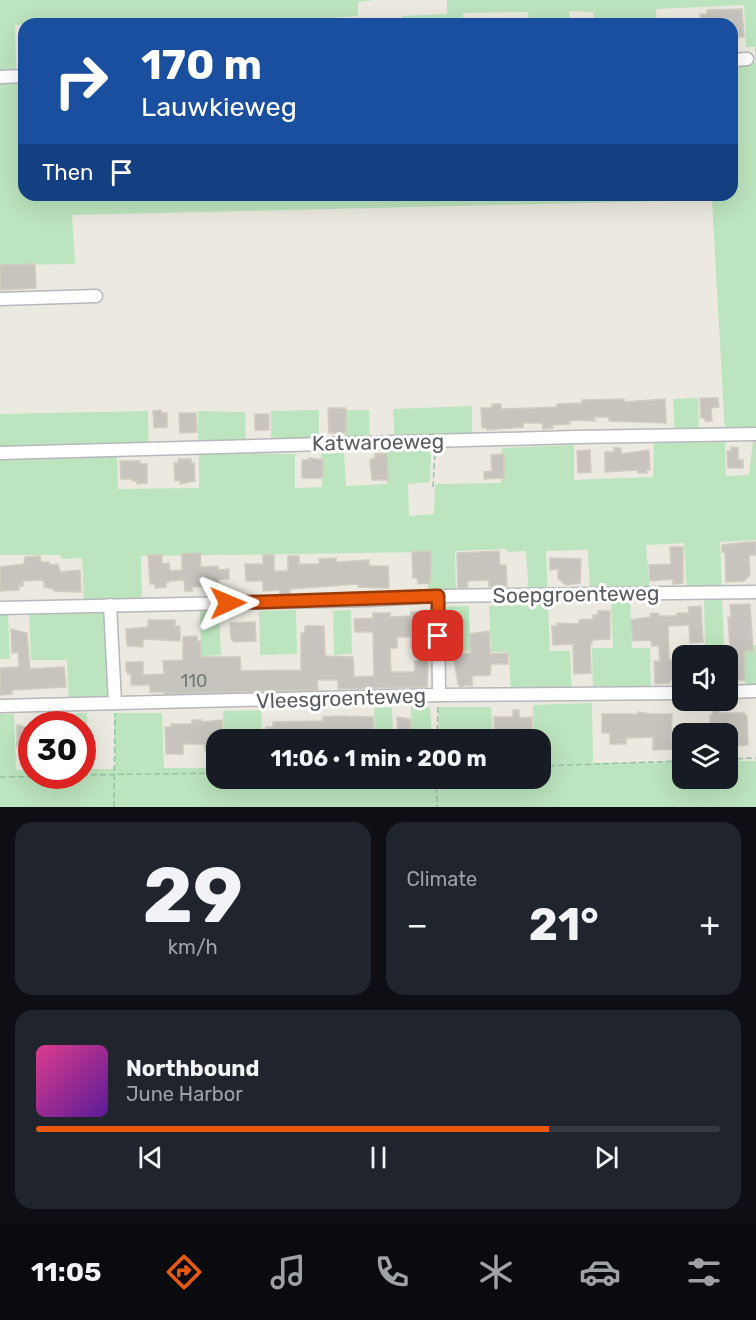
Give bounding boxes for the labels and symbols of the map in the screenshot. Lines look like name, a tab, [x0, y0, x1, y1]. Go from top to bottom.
street label: Katwaroeweg	[312, 428, 444, 456]
position arrow	[196, 571, 260, 635]
street label: Soepgroenteweg	[492, 580, 660, 608]
pin	[412, 610, 463, 661]
house number: 110	[181, 670, 207, 692]
street label: Vleesgroenteweg	[255, 683, 427, 713]
speed limit sign: 30	[18, 711, 96, 789]

